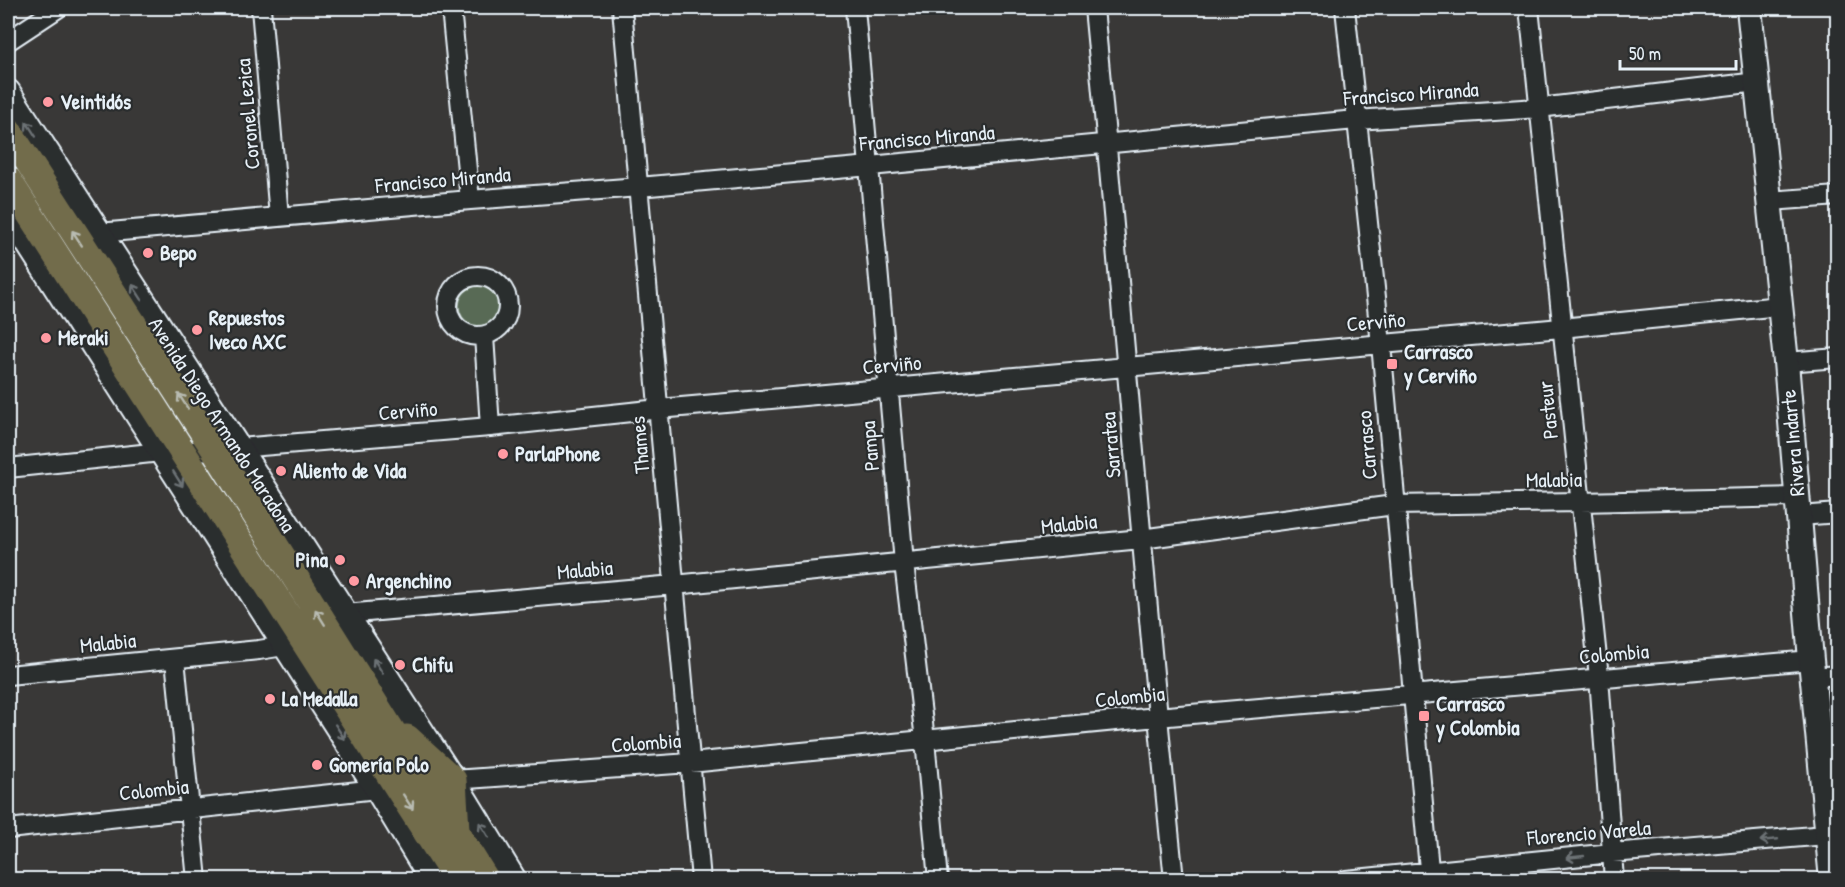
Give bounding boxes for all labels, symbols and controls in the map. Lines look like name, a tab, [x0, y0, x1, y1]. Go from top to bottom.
scale bar	[1620, 33, 1736, 71]
text: 50 m	[1629, 41, 1661, 66]
street label: Coronel Lezica	[228, 57, 267, 171]
street label: Francisco Miranda	[1341, 74, 1480, 113]
place label: Veintidós	[60, 87, 131, 116]
marker: Veintidós	[41, 95, 55, 109]
street label: Francisco Miranda	[857, 117, 996, 158]
one-way arrow	[25, 120, 38, 137]
street label: Francisco Miranda	[373, 159, 512, 200]
one-way arrow	[71, 229, 84, 246]
place label: Bepo	[160, 238, 197, 268]
marker: Bepo	[141, 246, 155, 260]
one-way arrow	[131, 284, 143, 301]
place label: Repuestos Iveco AXC	[209, 303, 287, 356]
street label: Cerviño	[1345, 304, 1407, 339]
street label: Avenida Diego Armando Maradona	[142, 311, 303, 538]
place label: Meraki	[58, 323, 109, 352]
marker: Repuestos Iveco AXC	[190, 323, 204, 337]
marker: Meraki	[39, 331, 53, 345]
place label: Carrasco y Cerviño	[1403, 337, 1477, 391]
street label: Cerviño	[861, 347, 923, 382]
marker: Carrasco y Cerviño	[1385, 357, 1399, 371]
street label: Pasteur	[1530, 379, 1565, 441]
street label: Rivera Indarte	[1773, 389, 1812, 497]
one-way arrow	[177, 393, 189, 410]
street label: Cerviño	[377, 393, 439, 428]
street label: Carrasco	[1349, 409, 1384, 481]
street label: Sarratea	[1093, 411, 1128, 479]
street label: Thames	[623, 415, 656, 475]
street label: Pampa	[853, 420, 886, 472]
place label: ParlaPhone	[515, 439, 601, 468]
marker: ParlaPhone	[496, 447, 510, 461]
place label: Aliento de Vida	[293, 456, 407, 485]
marker: Aliento de Vida	[274, 464, 288, 478]
street label: Malabia	[1526, 465, 1582, 494]
one-way arrow	[172, 470, 184, 487]
street label: Malabia	[1040, 506, 1098, 541]
place label: Pina	[295, 545, 329, 574]
marker: Pina	[333, 553, 347, 567]
street label: Malabia	[556, 553, 614, 586]
place label: Argenchino	[366, 566, 452, 596]
marker: Argenchino	[347, 574, 361, 588]
one-way arrow	[314, 609, 326, 626]
street label: Malabia	[79, 625, 137, 660]
street label: Colombia	[1578, 636, 1650, 671]
place label: Chifu	[412, 650, 454, 679]
one-way arrow	[372, 657, 385, 674]
marker: Chifu	[393, 658, 407, 672]
street label: Colombia	[1094, 678, 1166, 715]
place label: La Medalla	[282, 684, 358, 713]
place label: Carrasco y Colombia	[1435, 689, 1520, 743]
marker: La Medalla	[263, 692, 277, 706]
marker: Carrasco y Colombia	[1417, 709, 1431, 723]
one-way arrow	[334, 723, 346, 740]
street label: Colombia	[610, 726, 682, 759]
place label: Gomería Polo	[329, 750, 429, 779]
marker: Gomería Polo	[310, 758, 324, 772]
street label: Colombia	[118, 771, 190, 808]
one-way arrow	[402, 793, 414, 810]
street label: Florencio Varela	[1525, 813, 1652, 852]
one-way arrow	[477, 822, 489, 839]
one-way arrow	[1760, 835, 1780, 846]
one-way arrow	[1566, 852, 1585, 863]

